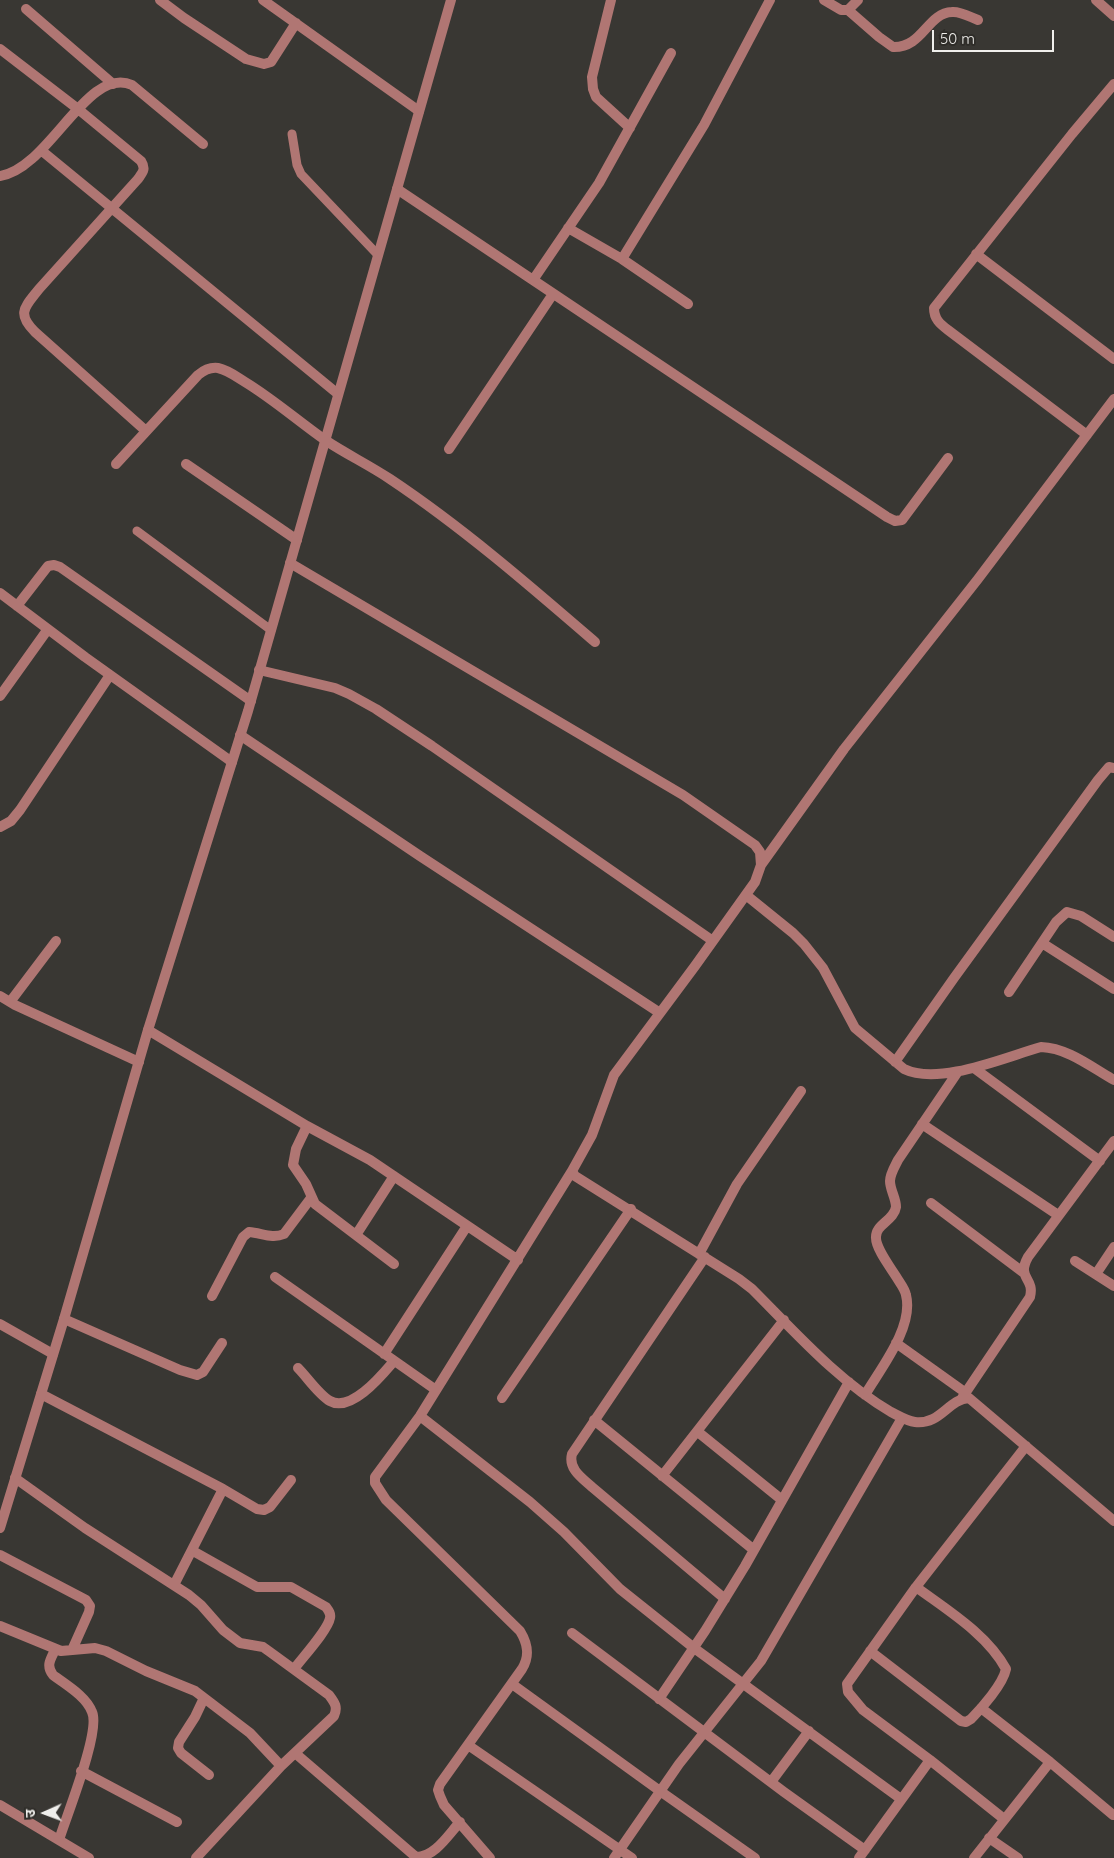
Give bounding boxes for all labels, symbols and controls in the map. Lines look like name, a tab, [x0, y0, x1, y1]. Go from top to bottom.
scale bar	[934, 20, 1056, 52]
text: 50 m	[940, 29, 975, 48]
north arrow	[20, 1788, 70, 1838]
text: उ	[21, 1809, 39, 1818]

